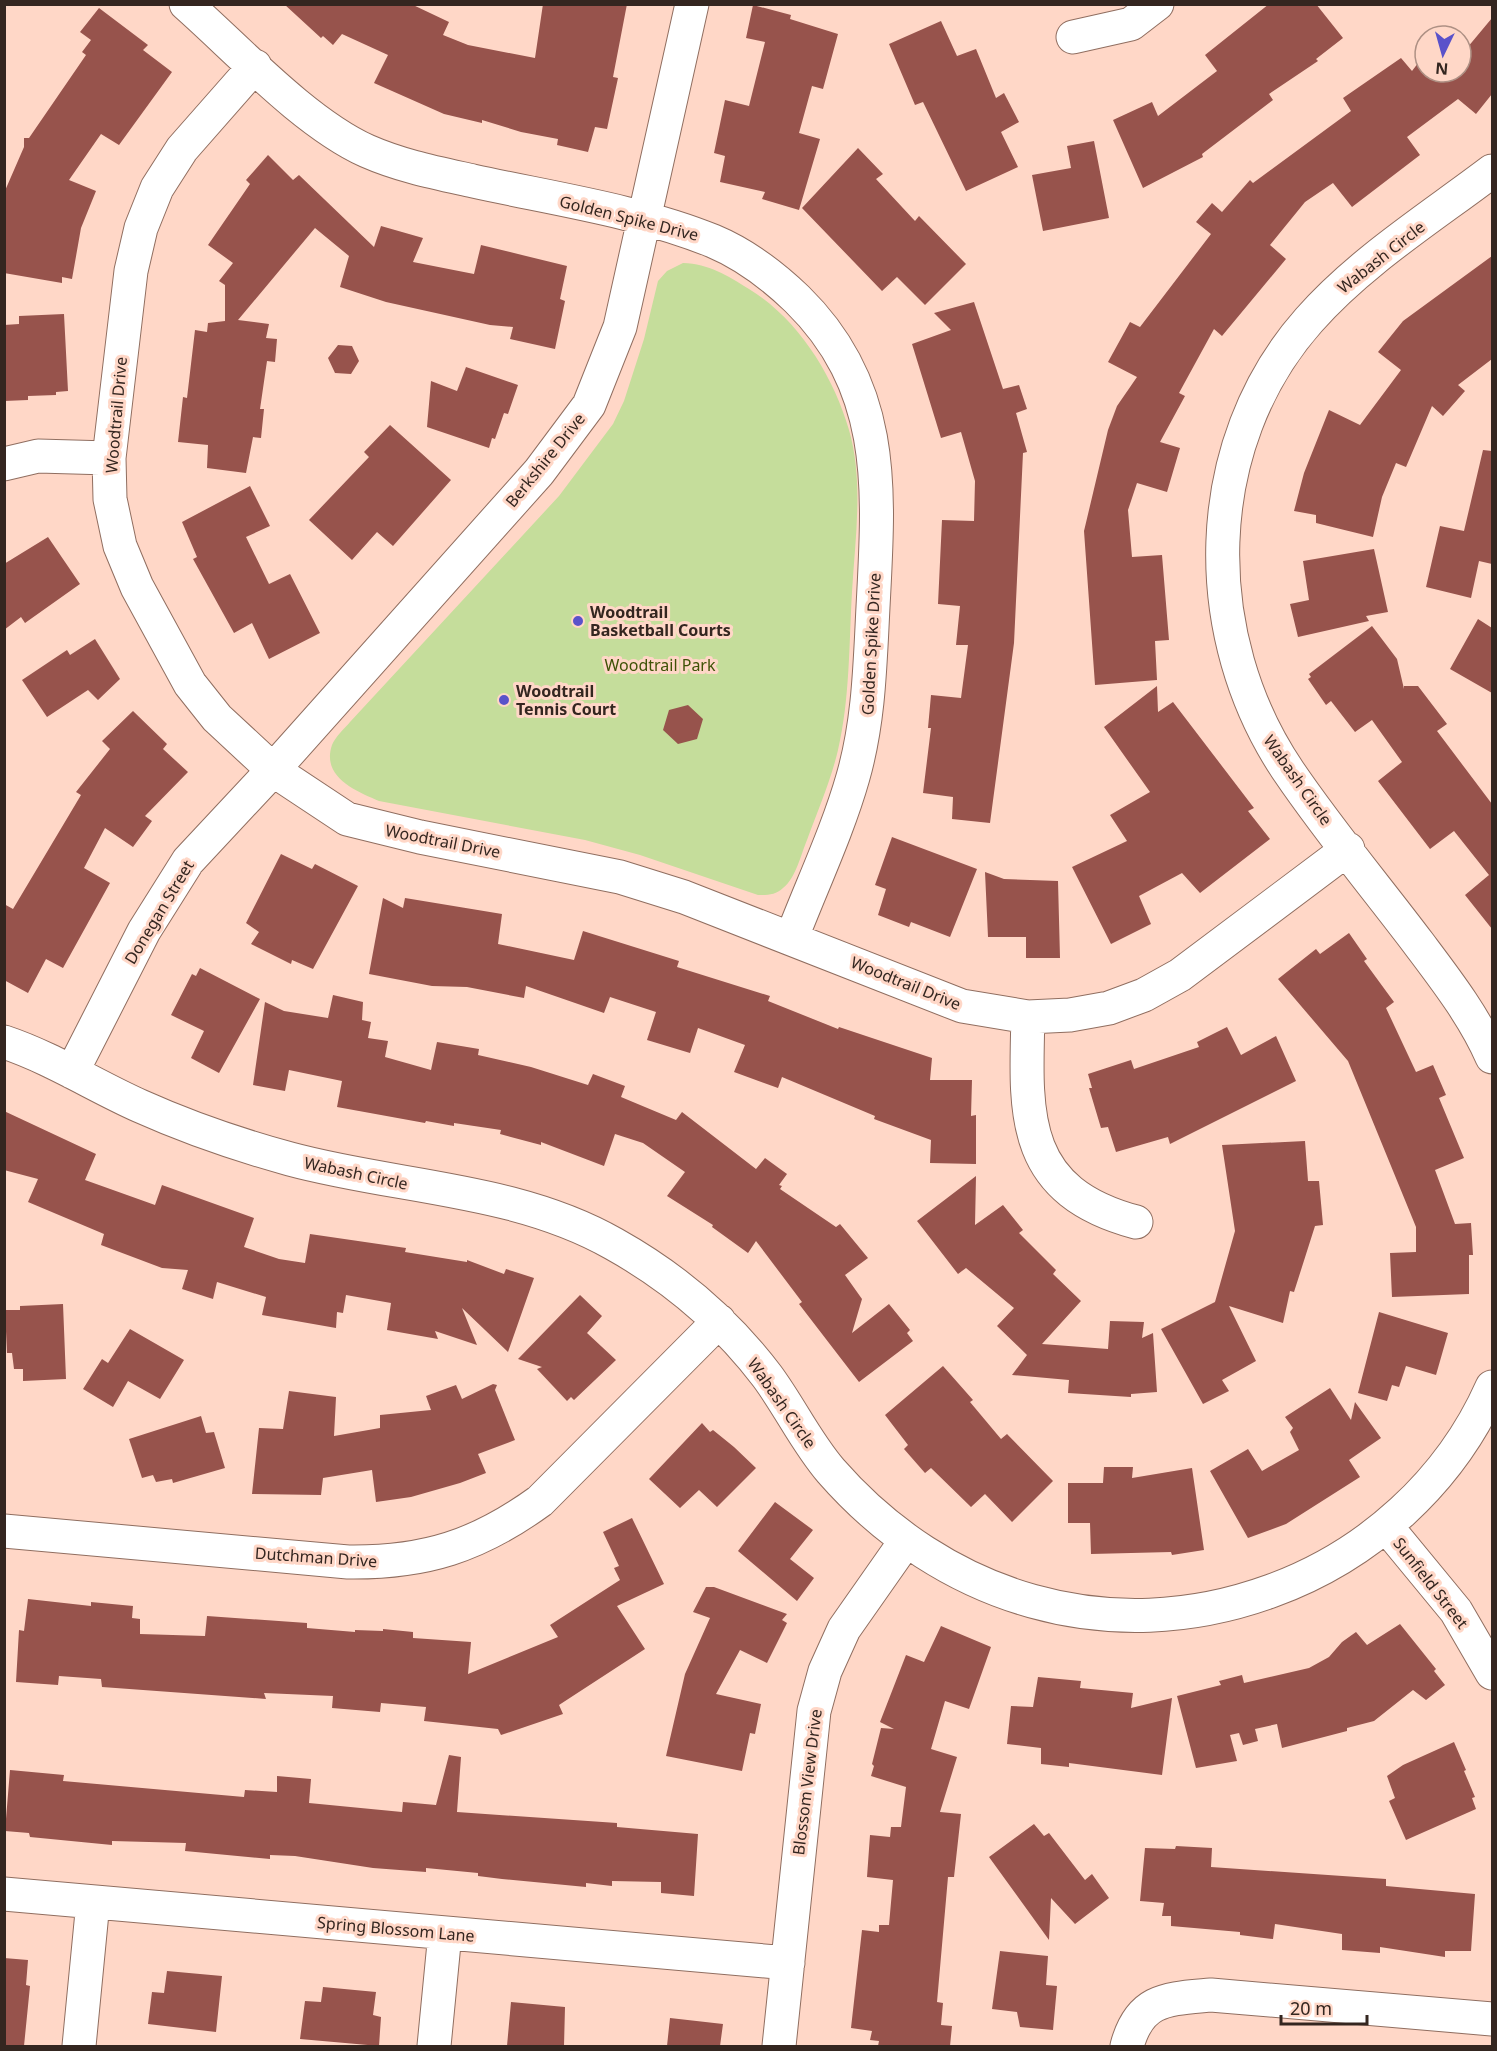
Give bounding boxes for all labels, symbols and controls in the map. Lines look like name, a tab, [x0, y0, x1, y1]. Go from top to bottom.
north arrow	[1413, 24, 1473, 84]
text: N	[1434, 57, 1449, 80]
street label: Golden Spike Drive	[557, 190, 701, 246]
street label: Wabash Circle	[1333, 216, 1429, 298]
street label: Woodtrail Drive	[100, 356, 132, 474]
street label: Berkshire Drive	[500, 408, 590, 512]
street label: Golden Spike Drive	[856, 572, 886, 716]
place label: Woodtrail Basketball Courts	[590, 601, 731, 641]
marker: Woodtrail Basketball Courts	[571, 614, 585, 628]
park label: Woodtrail Park	[604, 654, 716, 676]
place label: Woodtrail Tennis Court	[516, 680, 616, 720]
marker: Woodtrail Tennis Court	[497, 693, 511, 707]
street label: Wabash Circle	[1259, 731, 1337, 829]
street label: Woodtrail Drive	[384, 819, 502, 863]
street label: Donegan Street	[119, 856, 199, 968]
street label: Woodtrail Drive	[848, 951, 964, 1015]
street label: Wabash Circle	[302, 1151, 410, 1195]
street label: Wabash Circle	[743, 1354, 821, 1452]
street label: Sunfield Street	[1388, 1533, 1474, 1633]
street label: Dutchman Drive	[254, 1542, 378, 1572]
street label: Blossom View Drive	[787, 1708, 827, 1856]
street label: Spring Blossom Lane	[316, 1911, 476, 1947]
scale bar	[1281, 1988, 1366, 2026]
text: 20 m	[1290, 1996, 1332, 2020]

